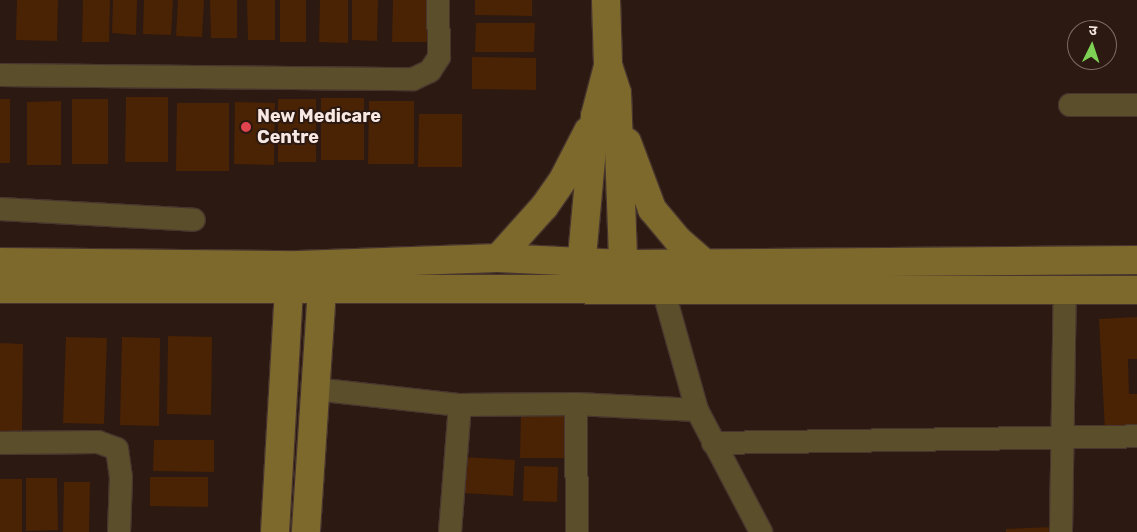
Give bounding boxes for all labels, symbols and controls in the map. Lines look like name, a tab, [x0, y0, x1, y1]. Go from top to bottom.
north arrow	[1067, 20, 1117, 70]
text: उ	[1088, 22, 1098, 39]
place label: New Medicare Centre	[257, 106, 381, 148]
marker: New Medicare Centre	[239, 120, 253, 134]

